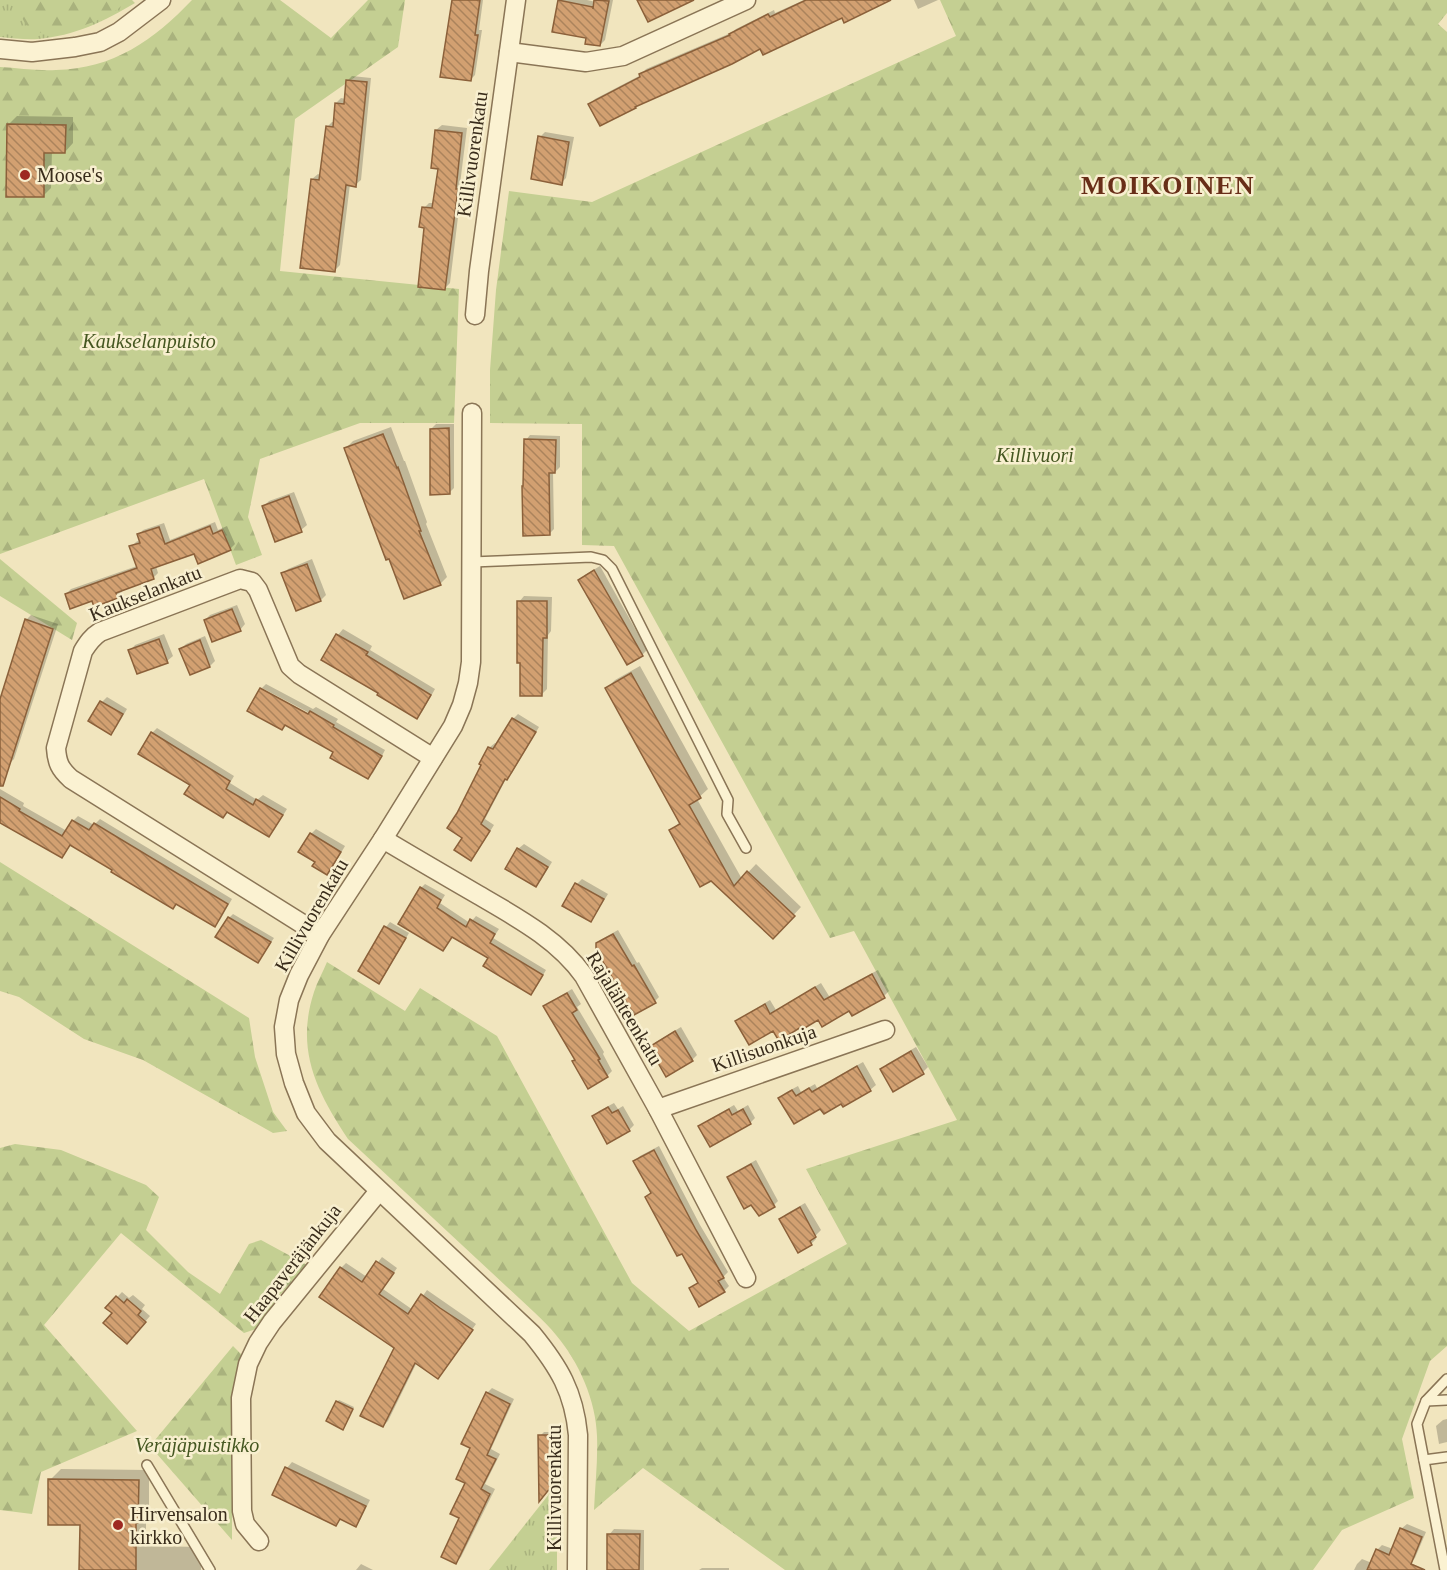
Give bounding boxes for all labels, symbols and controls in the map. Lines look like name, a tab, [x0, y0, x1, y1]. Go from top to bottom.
street label: Killivuorenkatu	[452, 90, 492, 218]
place label: Moose's	[37, 164, 103, 186]
marker: Moose's	[18, 168, 32, 182]
district label: MOIKOINEN	[1081, 171, 1255, 200]
park label: Kaukselanpuisto	[81, 330, 216, 353]
park label: Killivuori	[995, 444, 1074, 466]
street label: Kaukselankatu	[86, 561, 204, 625]
street label: Killivuorenkatu	[270, 855, 352, 975]
street label: Rajalähteenkatu	[582, 947, 668, 1069]
street label: Killisuonkuja	[709, 1020, 819, 1077]
street label: Haapaveräjänkuja	[239, 1199, 346, 1327]
street label: Killivuorenkatu	[543, 1425, 565, 1551]
park label: Veräjäpuistikko	[135, 1434, 259, 1457]
place label: Hirvensalon kirkko	[130, 1503, 228, 1548]
marker: Hirvensalon kirkko	[111, 1518, 125, 1532]

